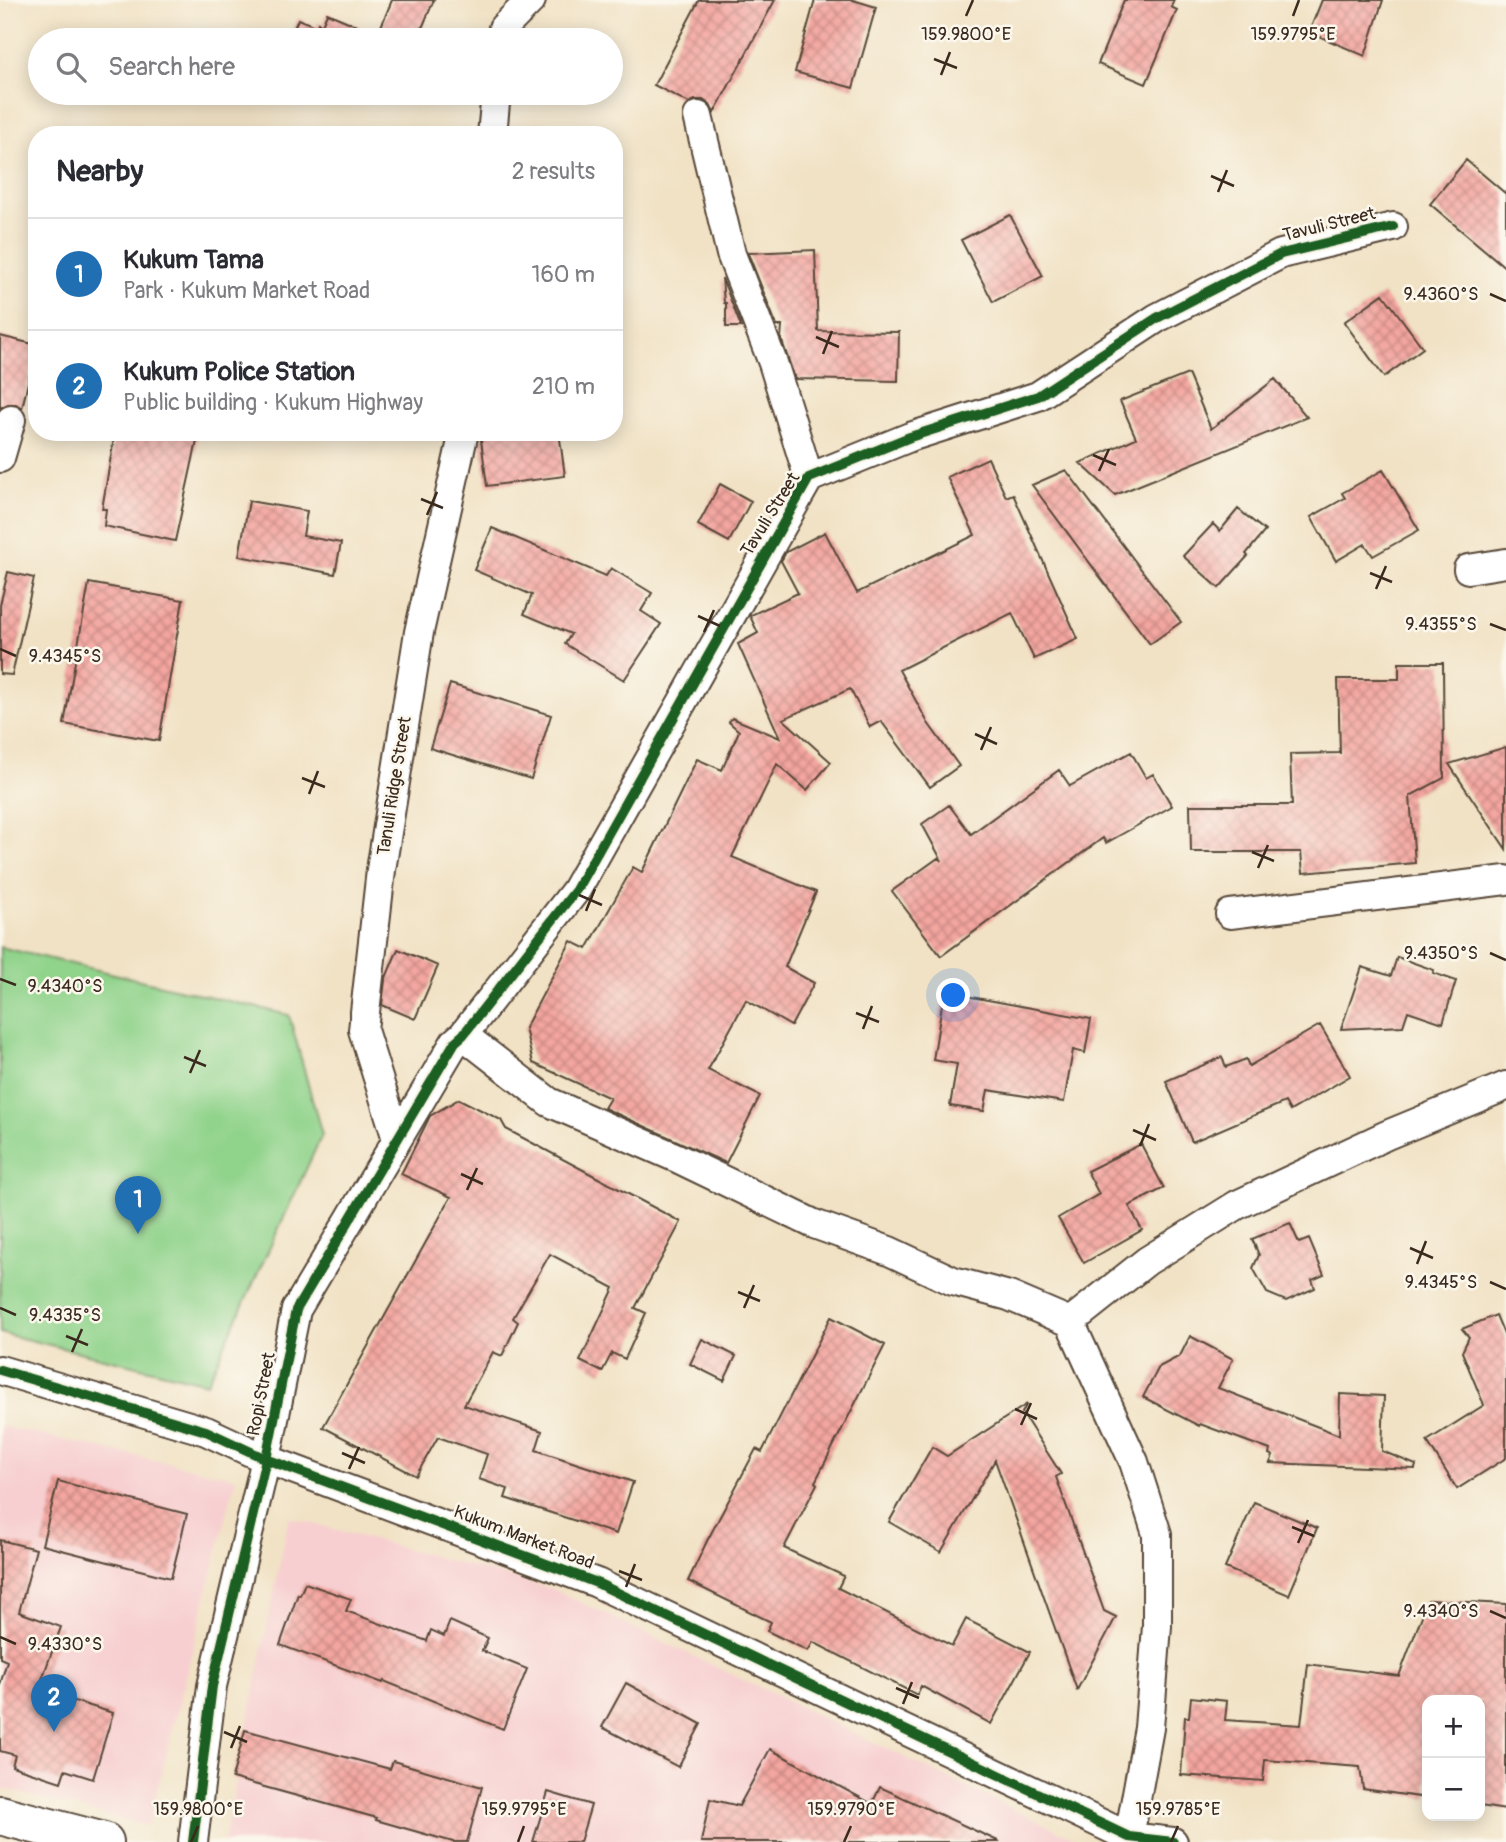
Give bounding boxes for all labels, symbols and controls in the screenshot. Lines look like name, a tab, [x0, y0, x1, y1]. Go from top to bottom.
text: 159.9800°E	[921, 23, 1011, 46]
text: 159.9795°E	[1250, 23, 1336, 46]
search box	[28, 28, 623, 105]
icon: search	[52, 48, 90, 86]
text: Search here	[108, 51, 235, 83]
text: Nearby	[56, 153, 143, 190]
text: 2 results	[512, 157, 595, 186]
street label: Tavuli Street	[1280, 202, 1379, 247]
text: Kukum Tama	[123, 244, 264, 276]
text: 1	[75, 260, 84, 289]
text: 160 m	[531, 260, 595, 289]
text: Park · Kukum Market Road	[123, 276, 370, 305]
text: 9.4360°S	[1404, 283, 1478, 306]
text: Kukum Police Station	[123, 356, 355, 388]
text: 2	[73, 372, 85, 401]
text: 210 m	[532, 372, 595, 401]
text: Public building · Kukum Highway	[123, 388, 423, 417]
street label: Tavuli Street	[736, 467, 806, 560]
text: 9.4355°S	[1405, 613, 1477, 636]
text: 9.4345°S	[29, 645, 101, 668]
street label: Tanuli Ridge Street	[372, 714, 417, 857]
text: 9.4350°S	[1404, 942, 1478, 965]
text: 9.4340°S	[28, 975, 102, 998]
your location	[936, 978, 970, 1012]
pin: 1	[115, 1176, 161, 1234]
text: 9.4345°S	[1405, 1271, 1477, 1294]
text: 9.4335°S	[29, 1304, 101, 1327]
street label: Ropi Street	[242, 1350, 281, 1438]
street label: Kukum Market Road	[450, 1500, 597, 1575]
text: 9.4340°S	[1404, 1600, 1478, 1623]
text: 9.4330°S	[28, 1633, 102, 1656]
pin: 2	[31, 1674, 77, 1732]
map controls	[1422, 1695, 1485, 1821]
button: +	[1422, 1695, 1485, 1758]
button: −	[1422, 1758, 1485, 1821]
text: 159.9800°E	[153, 1798, 243, 1821]
text: 159.9795°E	[481, 1798, 567, 1821]
text: 159.9790°E	[807, 1798, 895, 1821]
text: 159.9785°E	[1136, 1798, 1220, 1821]

